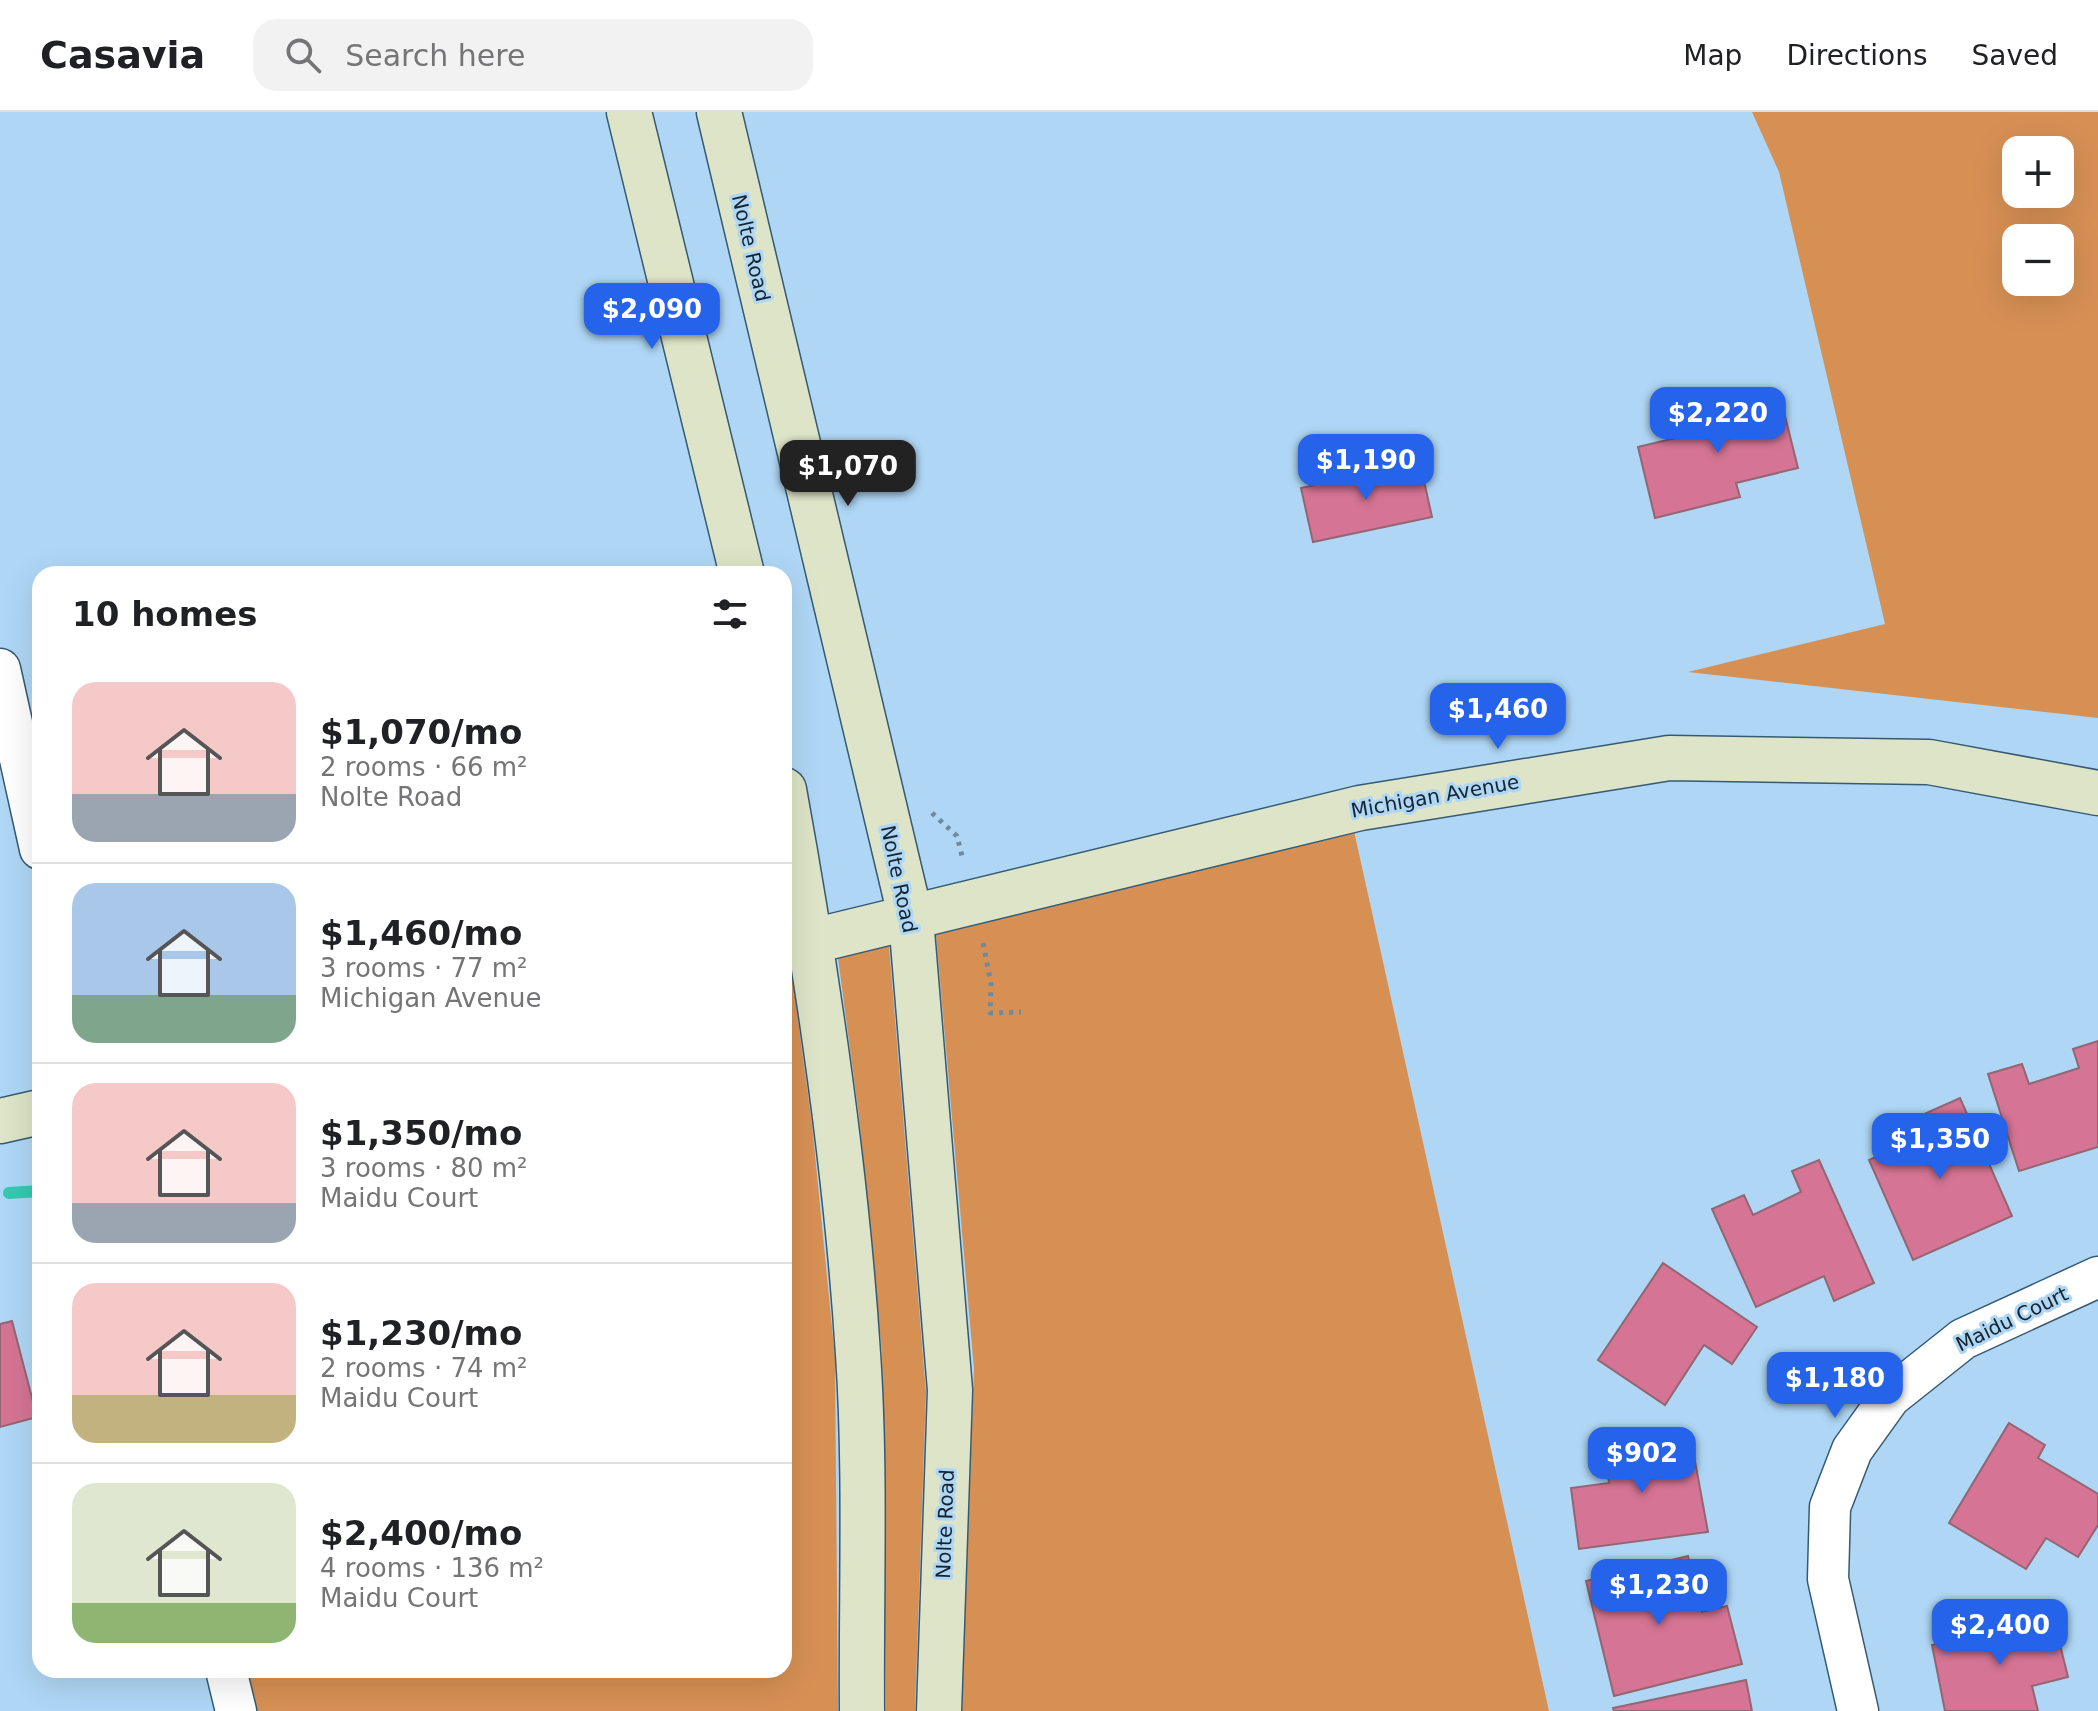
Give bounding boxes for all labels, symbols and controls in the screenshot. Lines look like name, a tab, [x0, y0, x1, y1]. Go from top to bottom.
search box	[253, 19, 813, 91]
text: Casavia	[40, 33, 205, 77]
icon: search	[281, 33, 325, 77]
text: Search here	[345, 38, 525, 73]
text: Map	[1683, 39, 1742, 72]
text: Directions	[1786, 39, 1927, 72]
text: Saved	[1971, 39, 2058, 72]
map controls	[2002, 136, 2074, 296]
button: +	[2002, 136, 2074, 208]
street label: Nolte Road	[727, 192, 775, 304]
button: −	[2002, 224, 2074, 296]
pin: $2,090	[587, 283, 717, 351]
text: $2,090	[602, 294, 702, 324]
pin: $2,220	[1653, 387, 1783, 455]
text: $2,220	[1668, 398, 1768, 428]
pin: $1,190	[1301, 434, 1431, 502]
pin: $1,070	[783, 440, 913, 508]
text: $1,190	[1316, 445, 1416, 475]
text: $1,070	[798, 451, 898, 481]
icon: filters	[708, 592, 752, 636]
text: 10 homes	[72, 594, 257, 634]
pin: $1,460	[1433, 683, 1563, 751]
text: $1,460	[1448, 694, 1548, 724]
text: $1,070/mo	[320, 712, 522, 752]
icon: home	[136, 714, 232, 810]
text: 2 rooms · 66 m²	[320, 752, 528, 782]
street label: Michigan Avenue	[1349, 769, 1521, 823]
text: Nolte Road	[320, 782, 462, 812]
street label: Nolte Road	[876, 823, 922, 935]
text: $1,460/mo	[320, 913, 522, 953]
icon: home	[136, 915, 232, 1011]
text: 3 rooms · 77 m²	[320, 953, 528, 983]
text: Michigan Avenue	[320, 983, 541, 1013]
text: $1,350/mo	[320, 1113, 522, 1153]
pin: $1,350	[1875, 1113, 2005, 1181]
icon: home	[136, 1115, 232, 1211]
text: $1,350	[1890, 1124, 1990, 1154]
text: 3 rooms · 80 m²	[320, 1153, 528, 1183]
text: Maidu Court	[320, 1183, 478, 1213]
street label: Maidu Court	[1952, 1281, 2072, 1356]
text: $1,230/mo	[320, 1313, 522, 1353]
icon: home	[136, 1315, 232, 1411]
pin: $1,180	[1770, 1352, 1900, 1420]
text: 2 rooms · 74 m²	[320, 1353, 528, 1383]
text: $1,180	[1785, 1363, 1885, 1393]
text: Maidu Court	[320, 1383, 478, 1413]
pin: $902	[1595, 1427, 1689, 1495]
text: $902	[1606, 1438, 1678, 1468]
street label: Nolte Road	[931, 1469, 959, 1579]
text: $2,400/mo	[320, 1513, 522, 1553]
icon: home	[136, 1515, 232, 1611]
text: 4 rooms · 136 m²	[320, 1553, 544, 1583]
pin: $1,230	[1594, 1559, 1724, 1627]
text: $1,230	[1609, 1570, 1709, 1600]
text: Maidu Court	[320, 1583, 478, 1613]
pin: $2,400	[1935, 1599, 2065, 1667]
text: $2,400	[1950, 1610, 2050, 1640]

